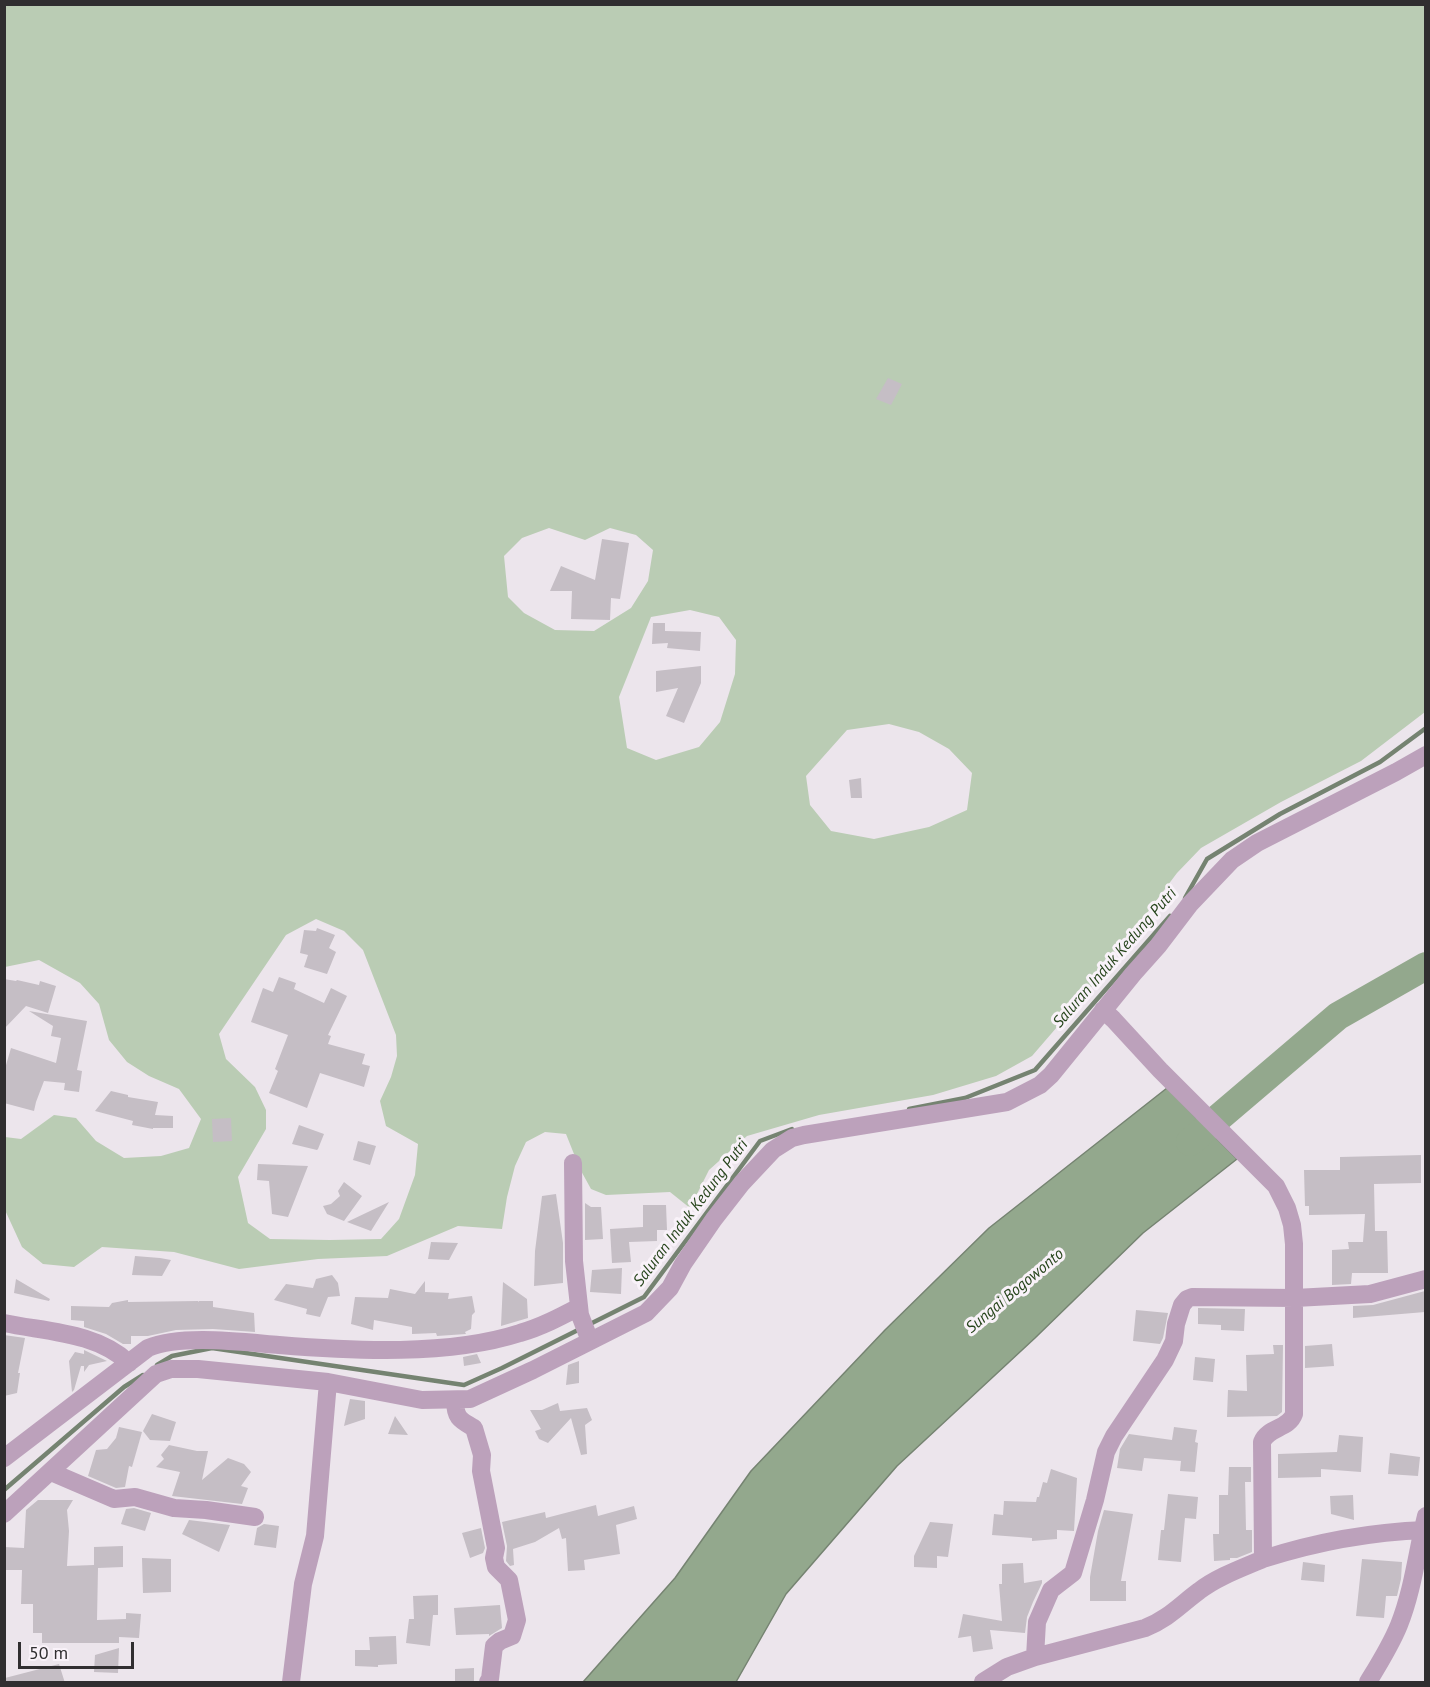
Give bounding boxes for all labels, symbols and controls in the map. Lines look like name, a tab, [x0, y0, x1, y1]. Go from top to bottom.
water label: Saluran Induk Kedung Putri	[1049, 884, 1181, 1032]
water label: Saluran Induk Kedung Putri	[630, 1136, 752, 1290]
water label: Sungai Bogowonto	[962, 1244, 1068, 1338]
scale bar	[21, 1630, 136, 1668]
text: 50 m	[29, 1641, 68, 1664]

